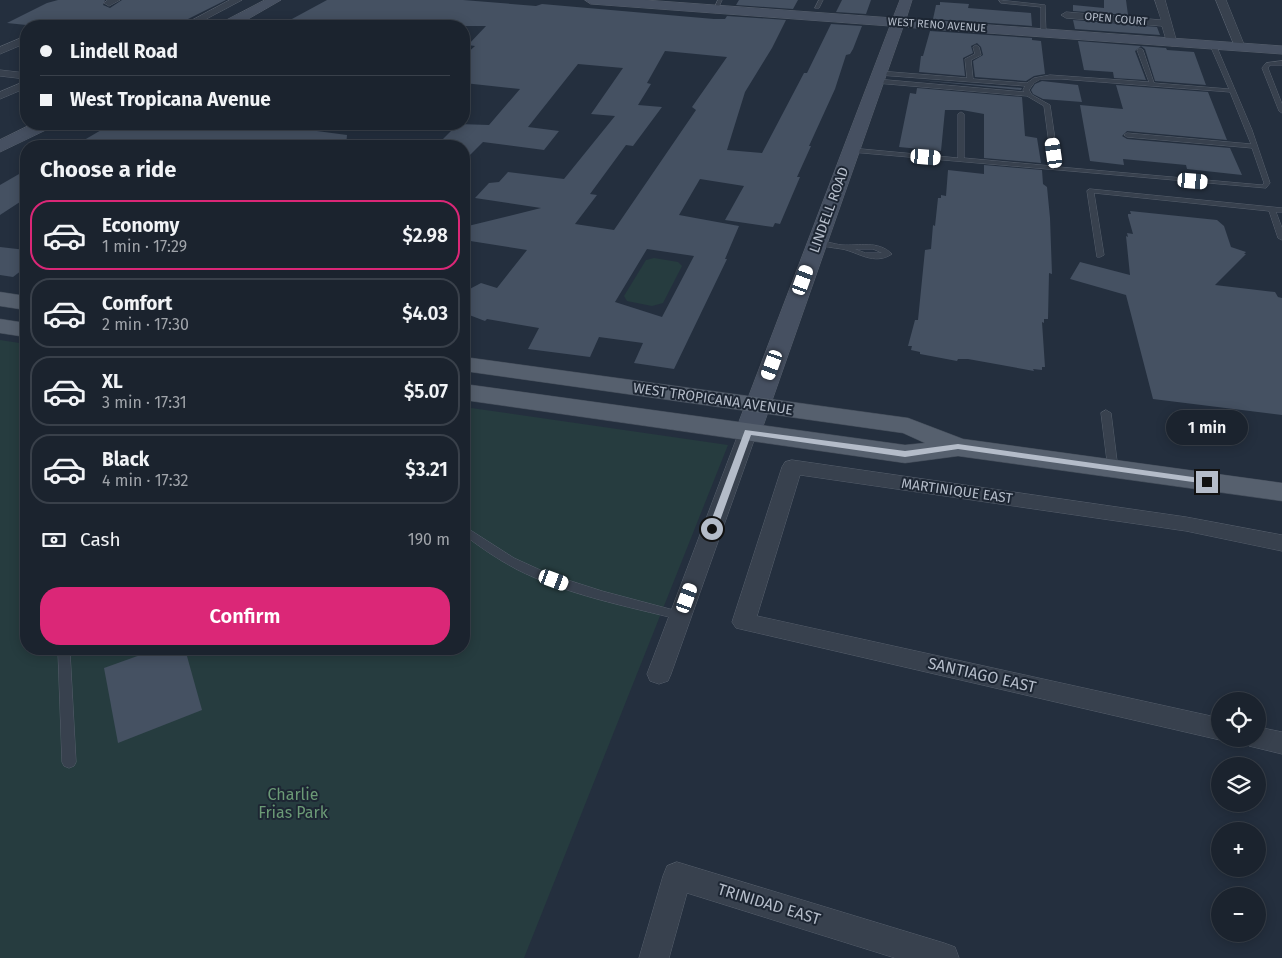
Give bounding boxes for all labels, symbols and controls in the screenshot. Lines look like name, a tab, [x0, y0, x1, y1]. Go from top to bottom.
street label: OPEN COURT	[1084, 10, 1148, 28]
street label: WEST RENO AVENUE	[887, 15, 987, 35]
text: Lindell Road	[70, 40, 178, 63]
text: West Tropicana Avenue	[70, 88, 271, 111]
car	[1044, 137, 1063, 169]
car	[910, 148, 941, 166]
text: Choose a ride	[40, 156, 176, 183]
street label: LINDELL ROAD	[806, 165, 852, 255]
car	[1177, 172, 1208, 190]
icon: car	[42, 213, 87, 258]
text: Economy	[102, 214, 179, 237]
text: $2.98	[403, 224, 448, 247]
text: 1 min · 17:29	[102, 237, 187, 256]
car	[790, 263, 815, 297]
icon: car	[42, 291, 87, 336]
text: Comfort	[102, 292, 172, 315]
text: $4.03	[402, 302, 448, 325]
text: 2 min · 17:30	[102, 315, 189, 334]
car	[759, 348, 784, 382]
icon: car	[42, 369, 87, 414]
text: XL	[102, 370, 123, 393]
street label: WEST TROPICANA AVENUE	[632, 379, 794, 419]
text: $5.07	[404, 380, 448, 403]
text: 3 min · 17:31	[102, 393, 187, 412]
callout: 1 min	[1166, 410, 1248, 444]
text: 1 min	[1188, 418, 1226, 437]
icon: car	[42, 447, 87, 492]
text: Black	[102, 448, 149, 471]
text: $3.21	[405, 458, 448, 481]
text: 4 min · 17:32	[102, 471, 188, 490]
route end	[1196, 471, 1218, 493]
street label: MARTINIQUE EAST	[900, 475, 1015, 507]
route start	[701, 518, 723, 540]
icon: cash	[40, 526, 68, 554]
text: Cash	[80, 528, 121, 551]
text: 190 m	[408, 530, 450, 549]
car	[537, 568, 570, 592]
car	[674, 581, 699, 615]
button: Confirm	[40, 587, 450, 645]
street label: SANTIAGO EAST	[926, 653, 1039, 697]
map controls	[1211, 692, 1266, 942]
button: locate	[1211, 692, 1266, 747]
button: layers	[1211, 757, 1266, 812]
park label: Charlie Frias Park	[258, 785, 329, 822]
button: +	[1211, 822, 1266, 877]
street label: TRINIDAD EAST	[715, 879, 823, 929]
button: −	[1211, 887, 1266, 942]

